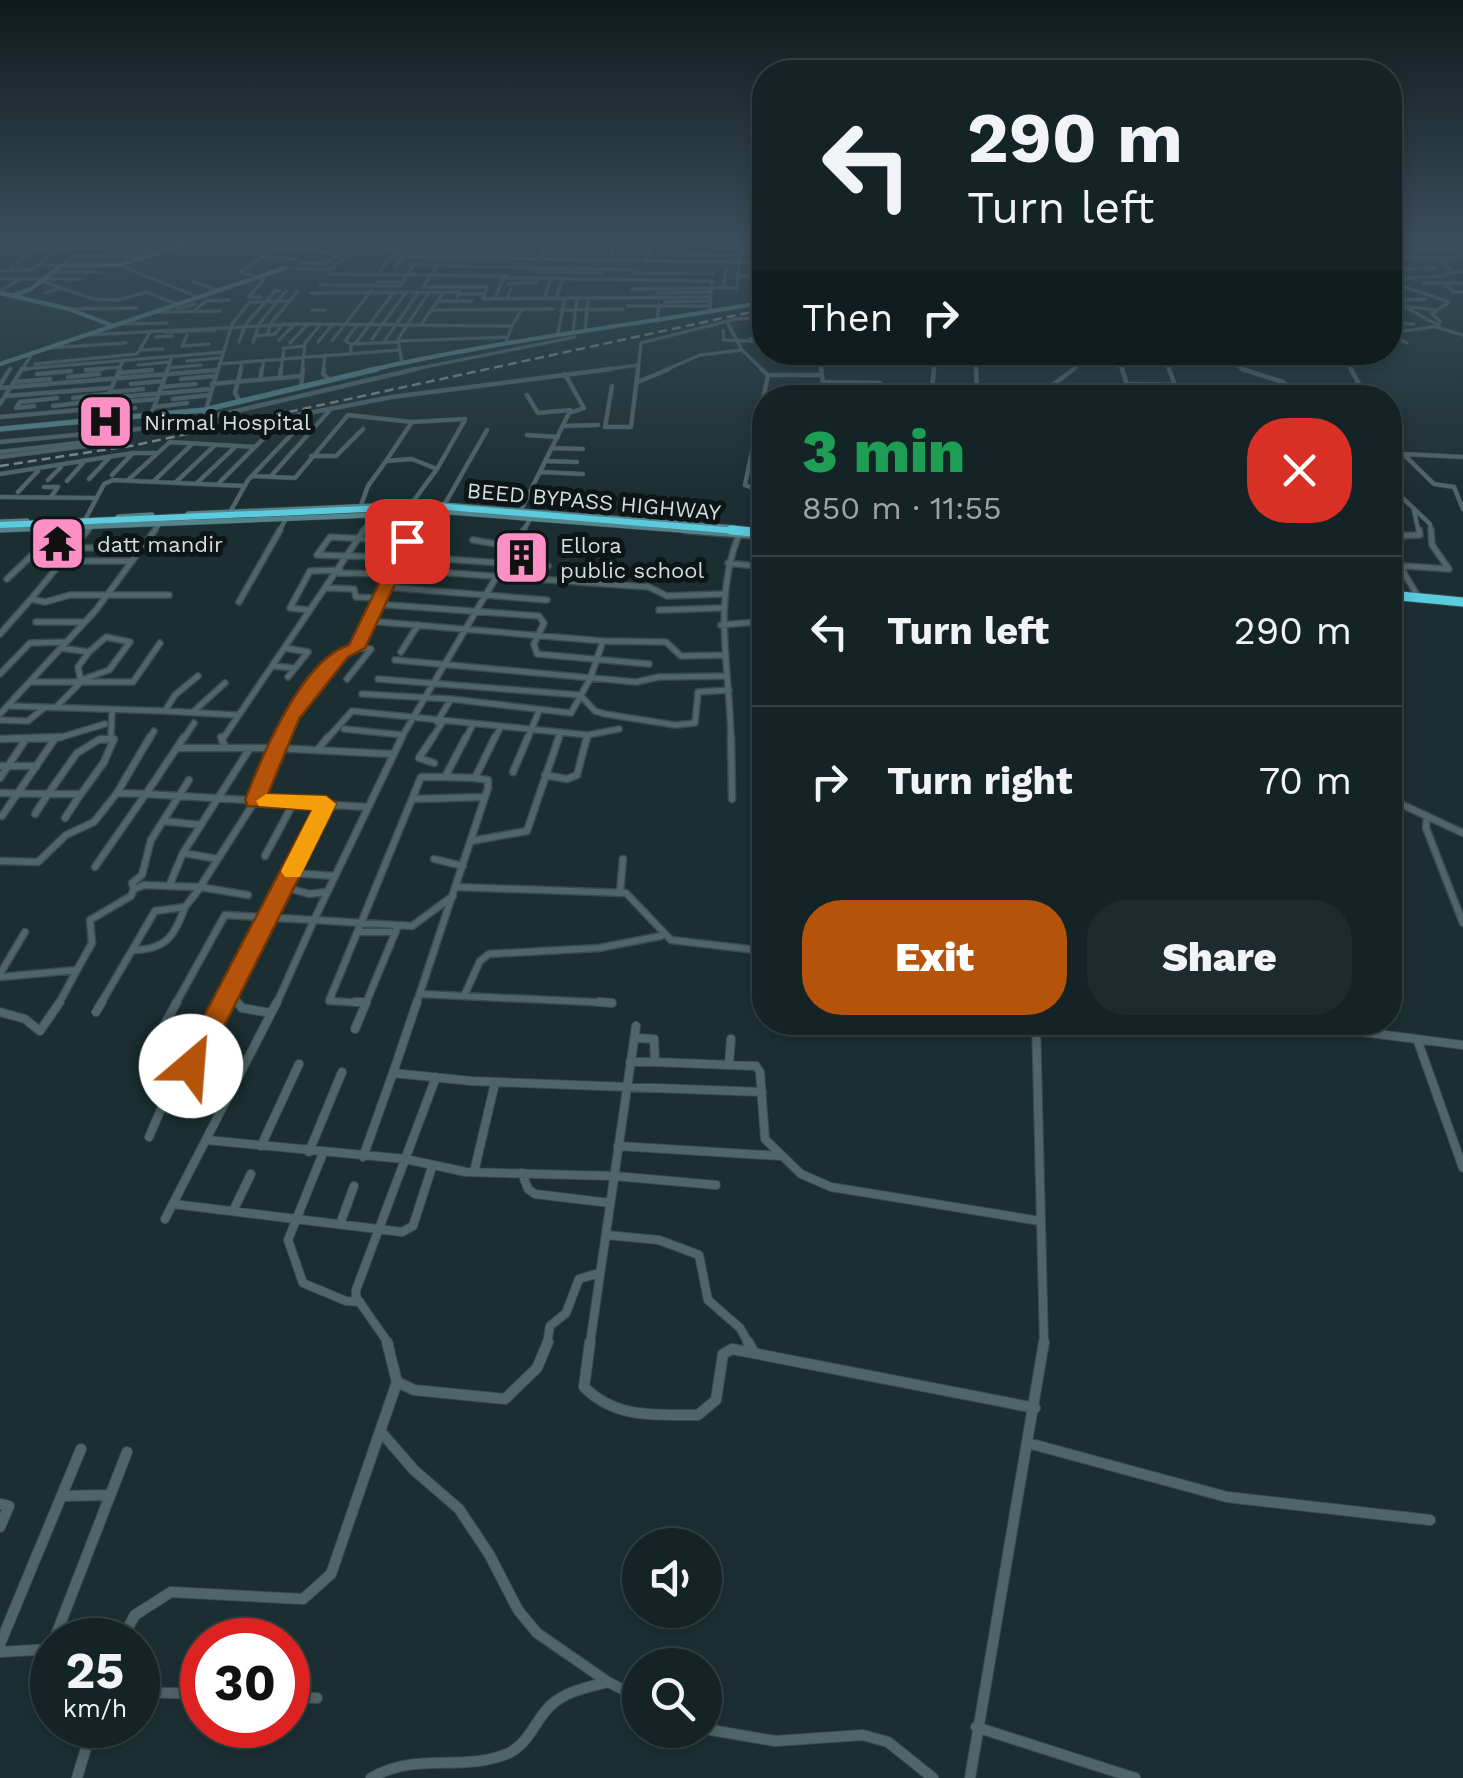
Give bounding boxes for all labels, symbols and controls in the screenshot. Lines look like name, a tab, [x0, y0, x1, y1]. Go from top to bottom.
text: 290 m	[967, 97, 1183, 179]
icon: left	[802, 100, 932, 230]
text: Turn left	[967, 181, 1154, 234]
icon: right	[913, 290, 968, 345]
text: Then	[802, 296, 893, 340]
hospital icon: Nirmal Hospital	[75, 392, 135, 452]
place label: Nirmal Hospital	[144, 410, 311, 435]
text: 3 min	[802, 416, 965, 487]
button: close	[1247, 418, 1352, 523]
street label: BEED BYPASS HIGHWAY	[466, 478, 722, 525]
text: 850 m · 11:55	[802, 489, 1002, 527]
pin	[365, 499, 450, 584]
temple icon: datt mandir	[28, 514, 88, 574]
icon: arrive	[380, 514, 435, 569]
building icon: Ellora public school	[491, 528, 551, 588]
place label: datt mandir	[97, 532, 223, 557]
place label: Ellora public school	[560, 533, 705, 583]
icon: left	[802, 604, 857, 659]
text: Turn left	[887, 609, 1049, 653]
text: 290 m	[1234, 609, 1352, 653]
icon: right	[802, 754, 857, 809]
text: Turn right	[887, 759, 1073, 803]
text: 70 m	[1259, 759, 1352, 803]
button: Exit	[802, 900, 1067, 1015]
button: Share	[1087, 900, 1352, 1015]
position arrow	[139, 1014, 243, 1118]
map controls	[622, 1528, 722, 1748]
button: sound	[622, 1528, 722, 1628]
speed limit sign: 30	[180, 1618, 310, 1748]
text: 25	[66, 1641, 124, 1700]
button: search	[622, 1648, 722, 1748]
text: km/h	[63, 1694, 127, 1723]

